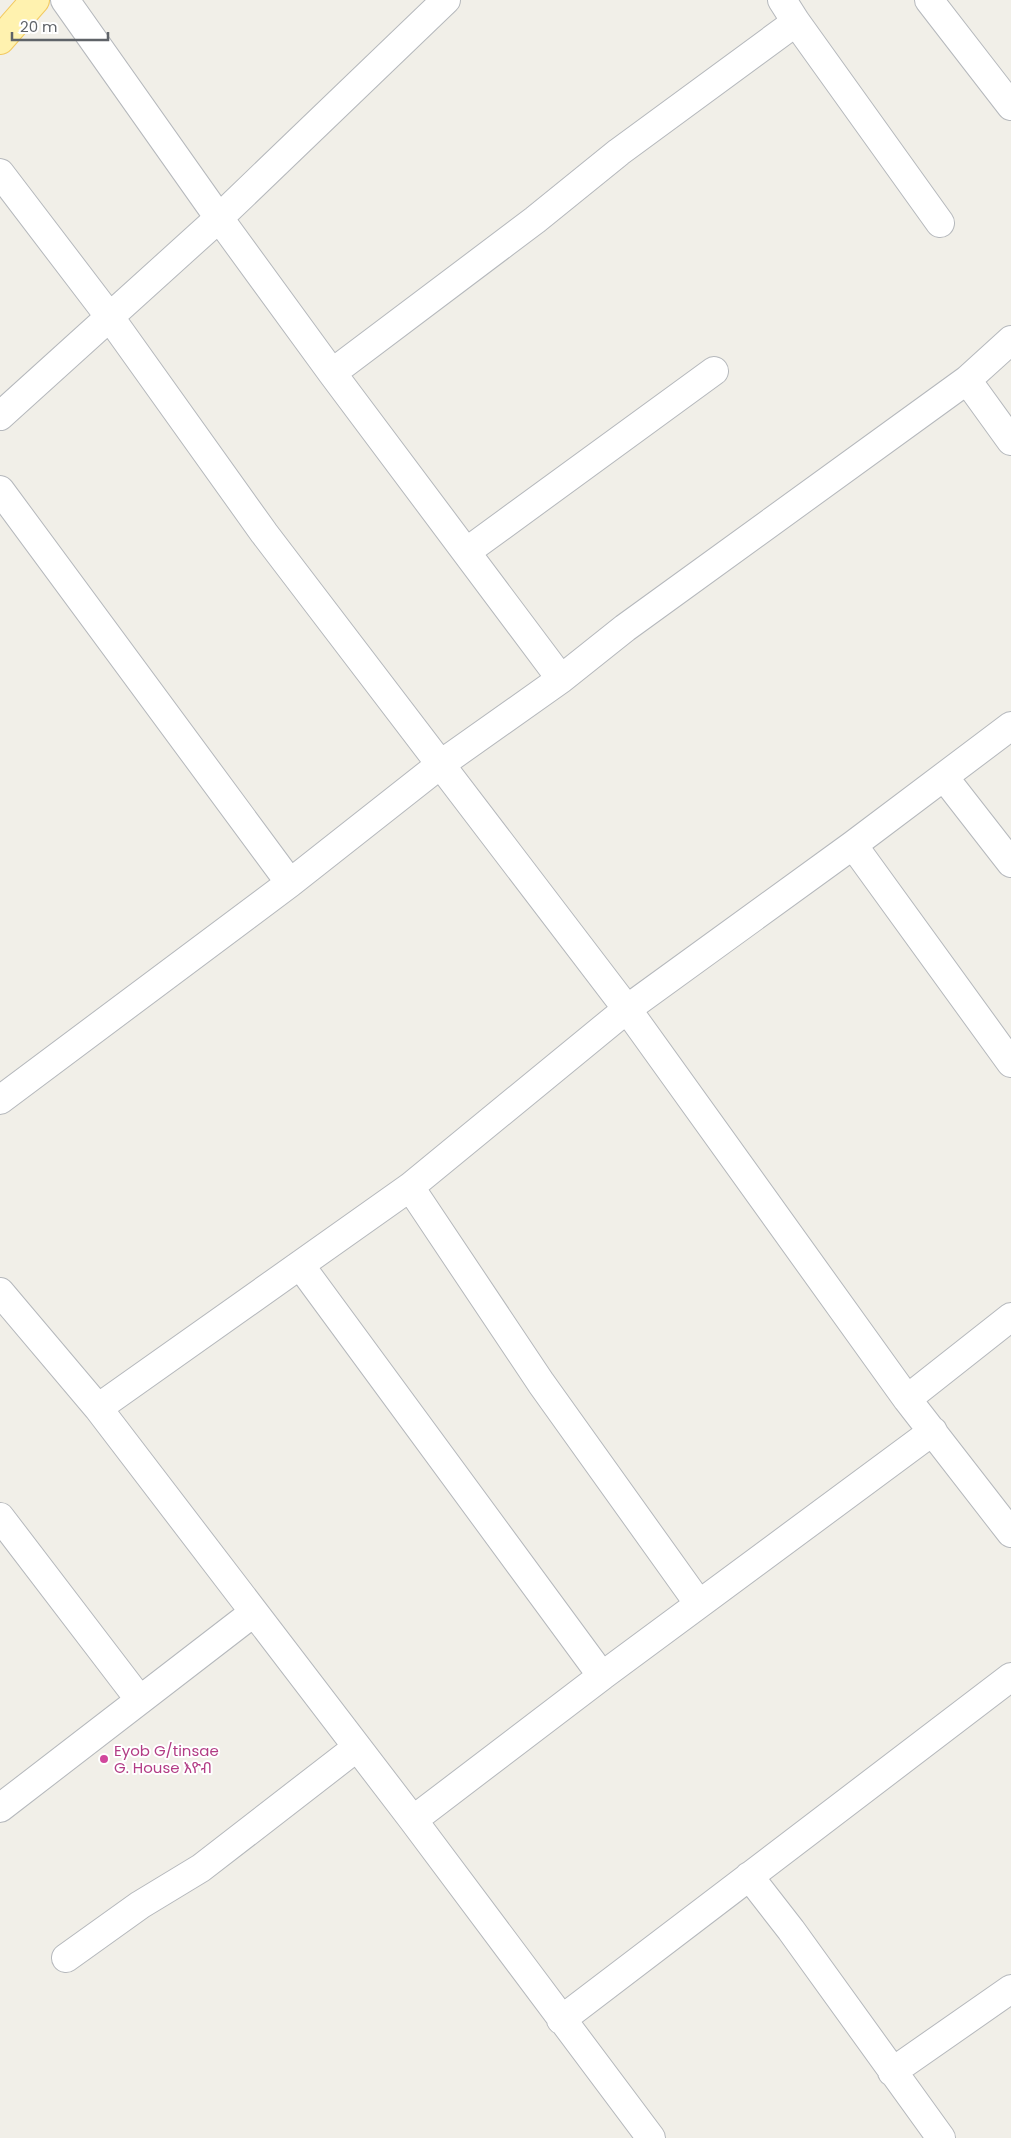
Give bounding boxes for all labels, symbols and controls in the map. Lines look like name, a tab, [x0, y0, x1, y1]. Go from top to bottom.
scale bar	[12, 10, 109, 42]
text: 20 m	[20, 16, 58, 37]
place label: Eyob G/tinsae G. House እዮብ	[114, 1740, 219, 1778]
marker: Eyob G/tinsae G. House እዮብ	[98, 1753, 110, 1765]

